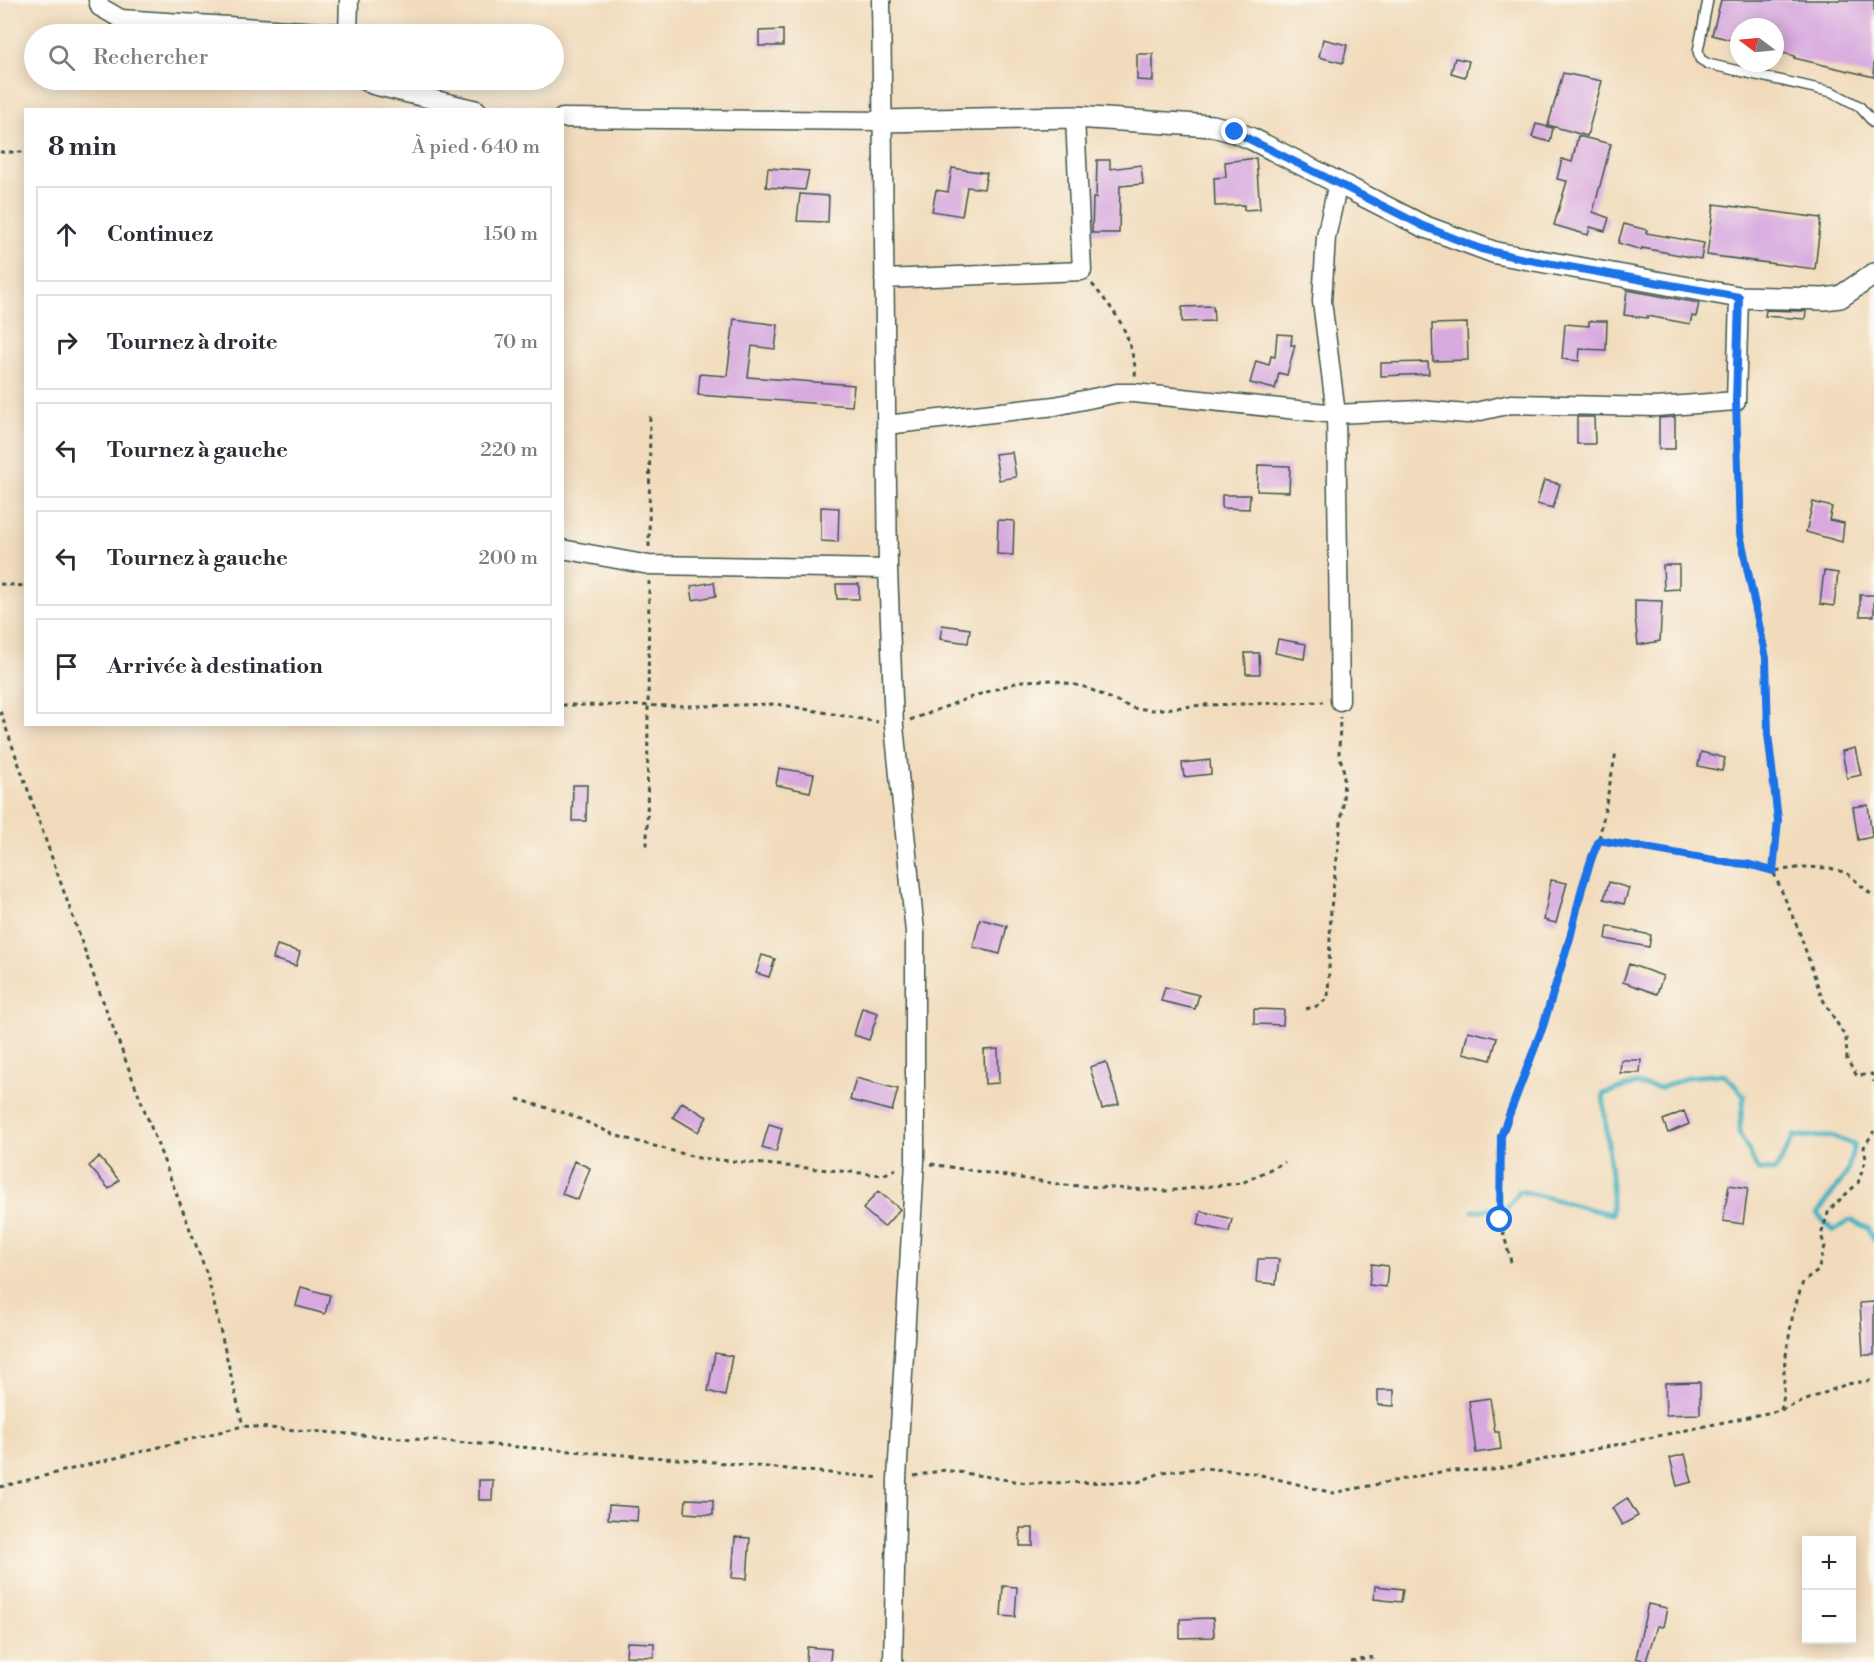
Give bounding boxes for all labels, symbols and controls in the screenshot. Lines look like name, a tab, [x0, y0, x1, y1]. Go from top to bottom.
north arrow	[1730, 18, 1784, 72]
search box	[24, 24, 564, 90]
icon: search	[45, 41, 78, 74]
text: Rechercher	[93, 44, 208, 71]
route end	[1221, 118, 1247, 144]
text: 8 min	[48, 131, 117, 163]
text: À pied · 640 m	[412, 135, 540, 160]
icon: ahead	[50, 218, 83, 251]
text: Continuez	[107, 221, 213, 248]
text: 150 m	[483, 222, 538, 247]
icon: right	[50, 326, 83, 359]
text: Tournez à droite	[107, 329, 278, 356]
text: 70 m	[494, 330, 538, 355]
icon: left	[50, 434, 83, 467]
text: Tournez à gauche	[107, 437, 288, 464]
text: 220 m	[480, 438, 538, 463]
icon: left	[50, 542, 83, 575]
text: Tournez à gauche	[107, 545, 288, 572]
text: 200 m	[478, 546, 538, 571]
icon: arrive	[50, 650, 83, 683]
text: Arrivée à destination	[107, 653, 323, 680]
route start	[1486, 1206, 1512, 1232]
map controls	[1802, 1536, 1856, 1644]
button: +	[1802, 1536, 1856, 1590]
button: −	[1802, 1590, 1856, 1644]

